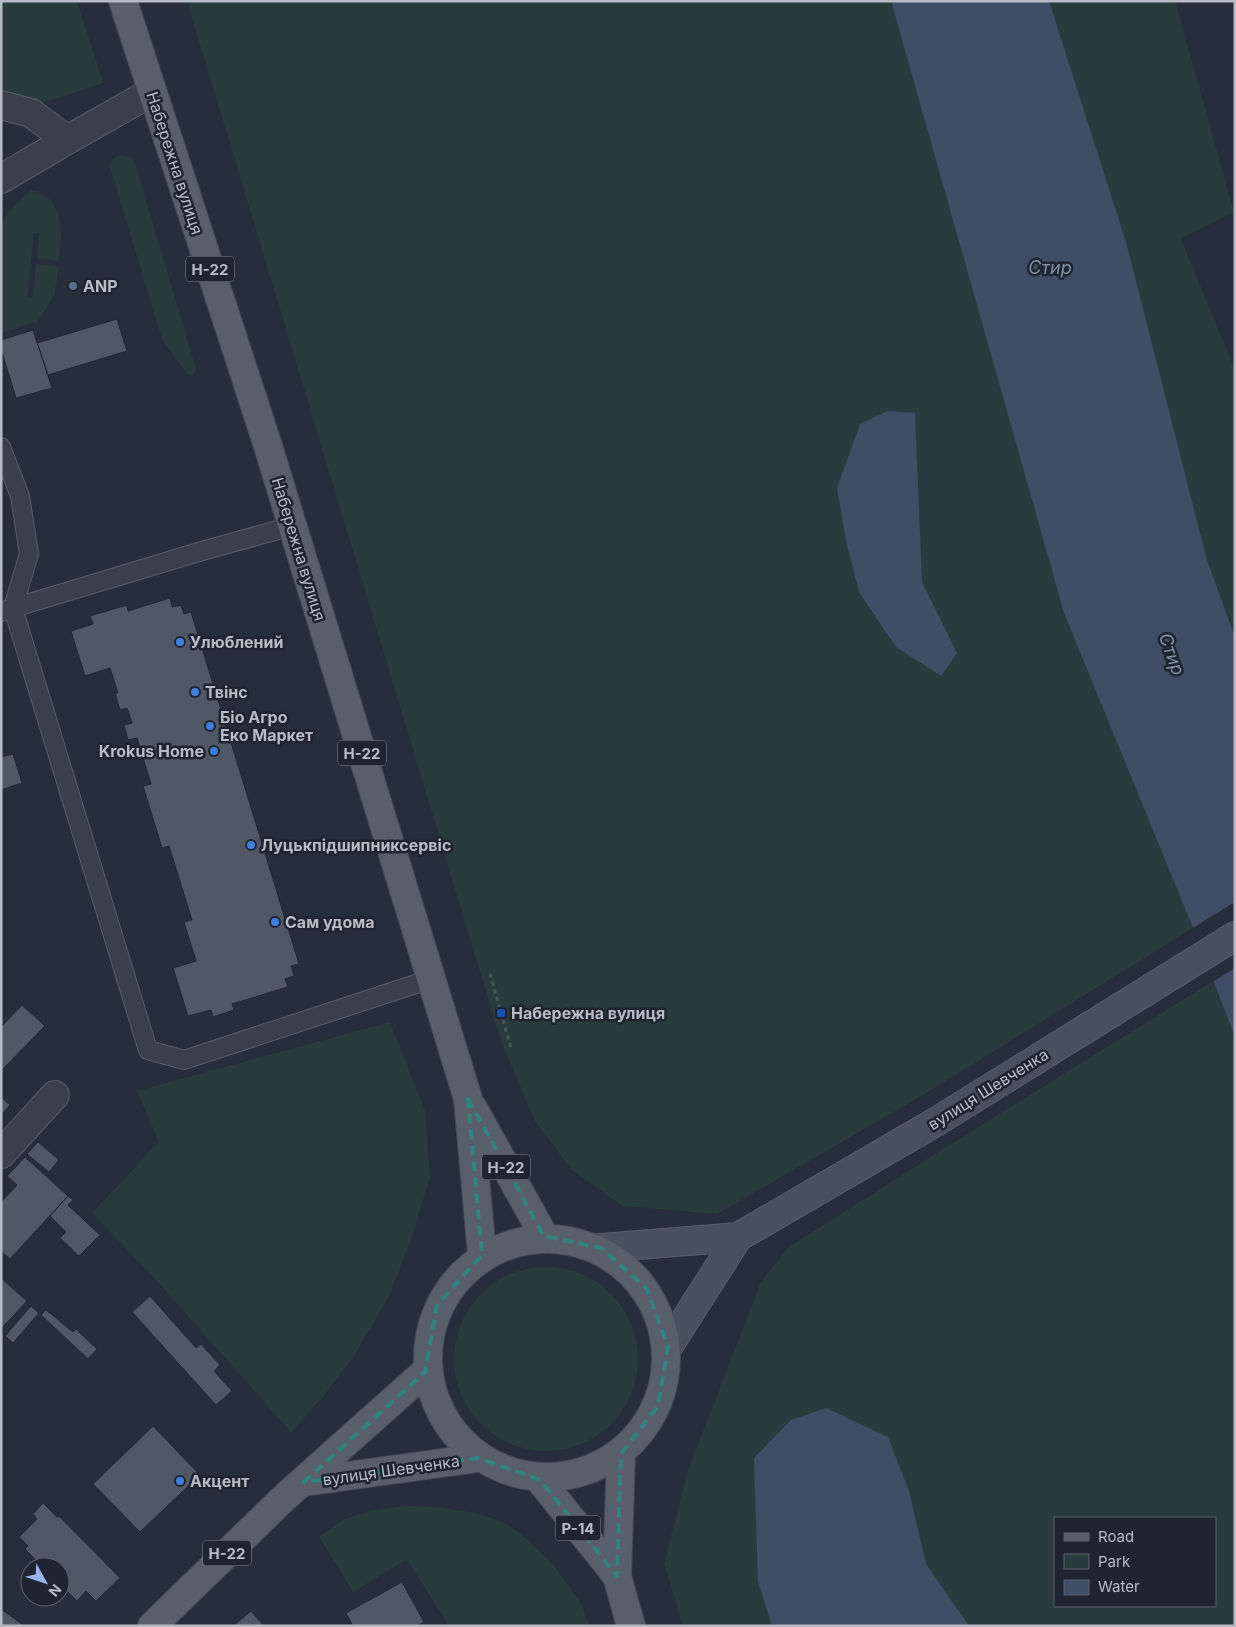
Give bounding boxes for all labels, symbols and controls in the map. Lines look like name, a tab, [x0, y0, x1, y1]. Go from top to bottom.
street label: Набережна вулиця	[143, 89, 207, 237]
road number: Н-22	[186, 256, 234, 282]
water label: Стир	[1028, 257, 1072, 278]
place label: ANP	[83, 276, 118, 296]
marker: ANP	[67, 280, 79, 292]
street label: Набережна вулиця	[268, 475, 330, 623]
water label: Стир	[1155, 630, 1189, 678]
place label: Улюблений	[190, 632, 284, 652]
marker: Улюблений	[174, 636, 186, 648]
place label: Твінс	[205, 682, 248, 702]
marker: Твінс	[189, 686, 201, 698]
place label: Біо Агро Еко Маркет	[220, 707, 313, 745]
marker: Біо Агро Еко Маркет	[204, 720, 216, 732]
road number: Н-22	[338, 740, 386, 766]
place label: Krokus Home	[99, 741, 204, 761]
marker: Krokus Home	[208, 745, 220, 757]
place label: Луцькпідшипниксервіс	[261, 835, 451, 855]
marker: Луцькпідшипниксервіс	[245, 839, 257, 851]
place label: Сам удома	[285, 912, 375, 932]
marker: Сам удома	[269, 916, 281, 928]
place label: Набережна вулиця	[511, 1003, 665, 1023]
marker: Набережна вулиця	[495, 1007, 507, 1019]
street label: вулиця Шевченка	[924, 1044, 1052, 1134]
road number: Н-22	[482, 1154, 530, 1180]
street label: вулиця Шевченка	[321, 1450, 461, 1490]
place label: Акцент	[190, 1471, 249, 1491]
marker: Акцент	[174, 1475, 186, 1487]
road number: Р-14	[556, 1516, 600, 1540]
legend	[1054, 1517, 1216, 1607]
text: Road	[1098, 1527, 1134, 1546]
road number: Н-22	[203, 1540, 251, 1566]
text: Park	[1098, 1552, 1131, 1571]
north arrow	[20, 1557, 70, 1607]
text: Water	[1098, 1577, 1140, 1596]
text: N	[45, 1581, 65, 1600]

